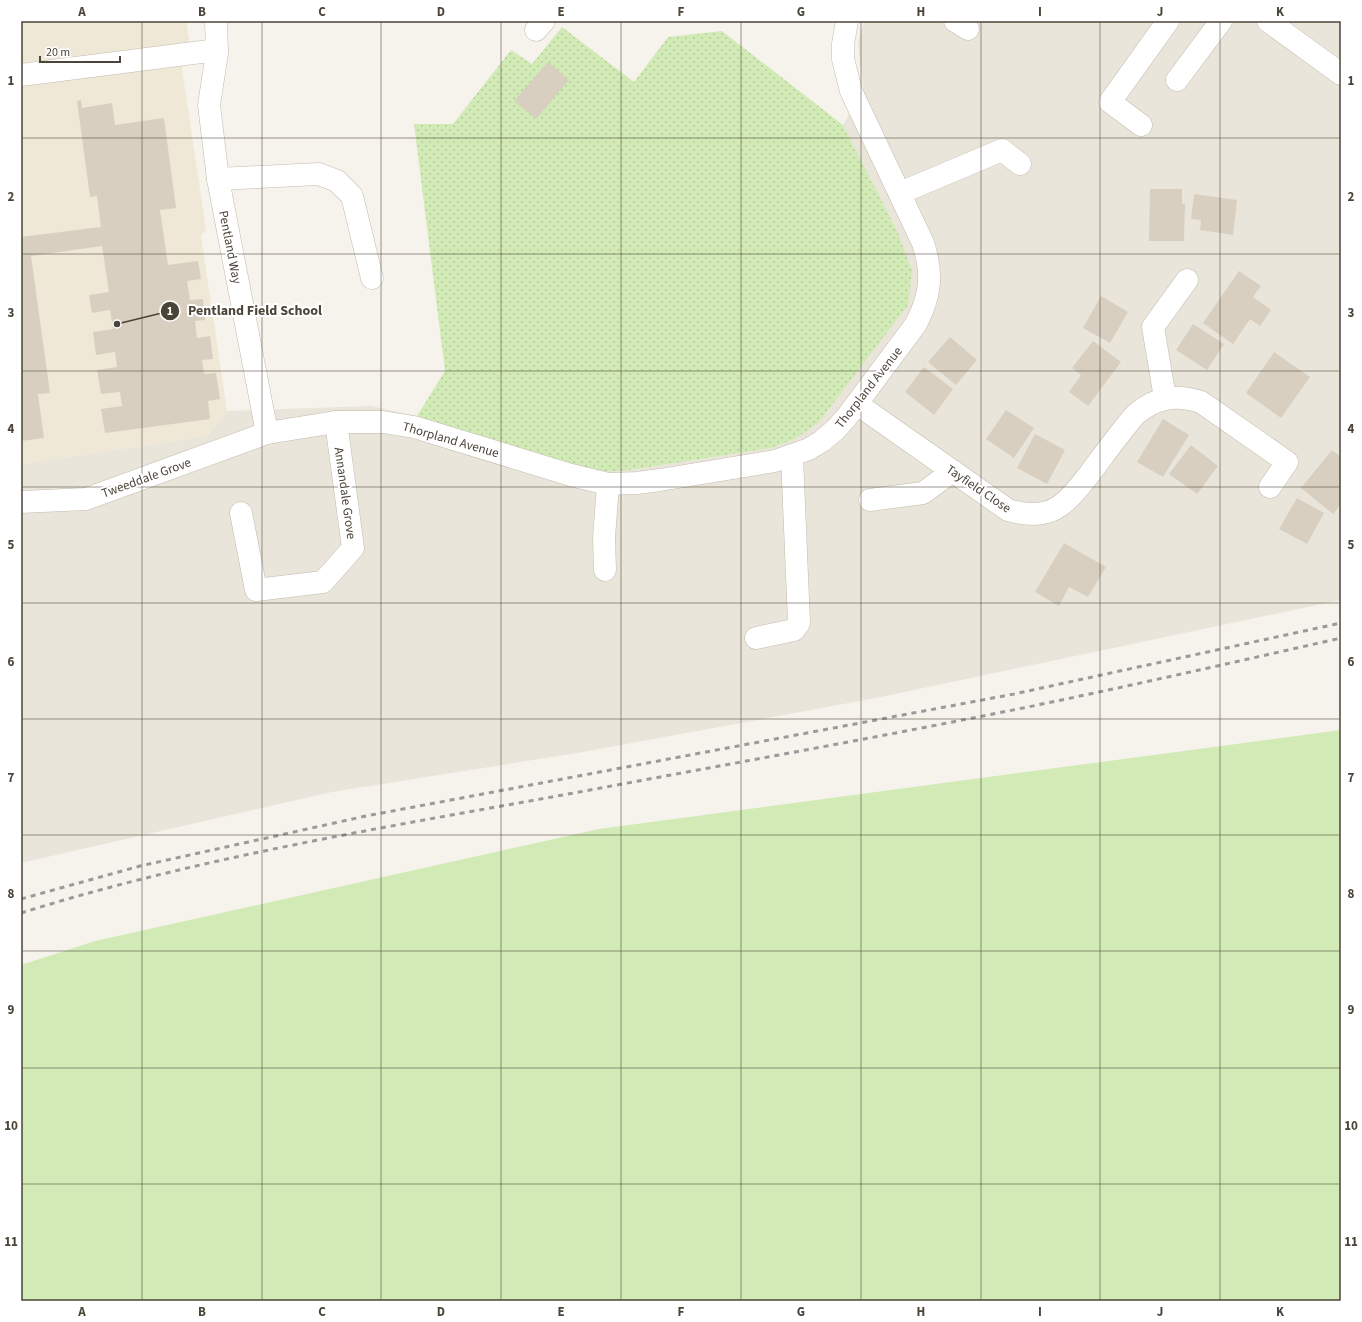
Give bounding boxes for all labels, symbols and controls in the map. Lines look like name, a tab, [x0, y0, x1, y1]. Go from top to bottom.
text: A	[77, 3, 86, 21]
text: B	[198, 3, 206, 21]
text: C	[318, 3, 326, 21]
text: D	[437, 3, 445, 21]
text: E	[557, 3, 565, 21]
text: F	[678, 3, 685, 21]
text: G	[797, 3, 805, 21]
text: H	[917, 3, 925, 21]
text: I	[1038, 3, 1042, 21]
text: J	[1157, 3, 1163, 21]
text: K	[1276, 3, 1285, 21]
scale bar	[40, 38, 120, 64]
text: 20 m	[46, 44, 70, 61]
text: 1	[8, 72, 15, 90]
text: 1	[1348, 72, 1355, 90]
text: 2	[8, 188, 15, 206]
text: 2	[1348, 188, 1355, 206]
street label: Pentland Way	[214, 209, 246, 285]
callout: Pentland Field School	[160, 298, 330, 324]
text: Pentland Field School	[188, 301, 322, 321]
text: 1	[167, 303, 173, 320]
text: 3	[8, 304, 15, 322]
text: 3	[1348, 304, 1355, 322]
street label: Thorpland Avenue	[831, 343, 907, 432]
street label: Thorpland Avenue	[400, 418, 501, 462]
text: 4	[8, 420, 15, 438]
text: 4	[1348, 420, 1355, 438]
street label: Annandale Grove	[330, 446, 360, 540]
street label: Tweeddale Grove	[99, 453, 194, 502]
street label: Tayfield Close	[942, 460, 1015, 517]
text: 5	[8, 536, 15, 554]
text: 5	[1348, 536, 1355, 554]
text: 6	[8, 653, 15, 671]
text: 6	[1348, 653, 1355, 671]
text: 7	[8, 769, 15, 787]
text: 7	[1348, 769, 1355, 787]
text: 8	[8, 885, 15, 903]
text: 8	[1348, 885, 1355, 903]
text: 9	[8, 1001, 15, 1019]
text: 9	[1348, 1001, 1355, 1019]
text: 10	[4, 1117, 18, 1135]
text: 10	[1344, 1117, 1358, 1135]
text: 11	[4, 1233, 18, 1251]
text: 11	[1344, 1233, 1358, 1251]
text: A	[77, 1303, 86, 1321]
text: B	[198, 1303, 206, 1321]
text: C	[318, 1303, 326, 1321]
text: D	[437, 1303, 445, 1321]
text: E	[557, 1303, 565, 1321]
text: F	[678, 1303, 685, 1321]
text: G	[797, 1303, 805, 1321]
text: H	[917, 1303, 925, 1321]
text: I	[1038, 1303, 1042, 1321]
text: J	[1157, 1303, 1163, 1321]
text: K	[1276, 1303, 1285, 1321]

